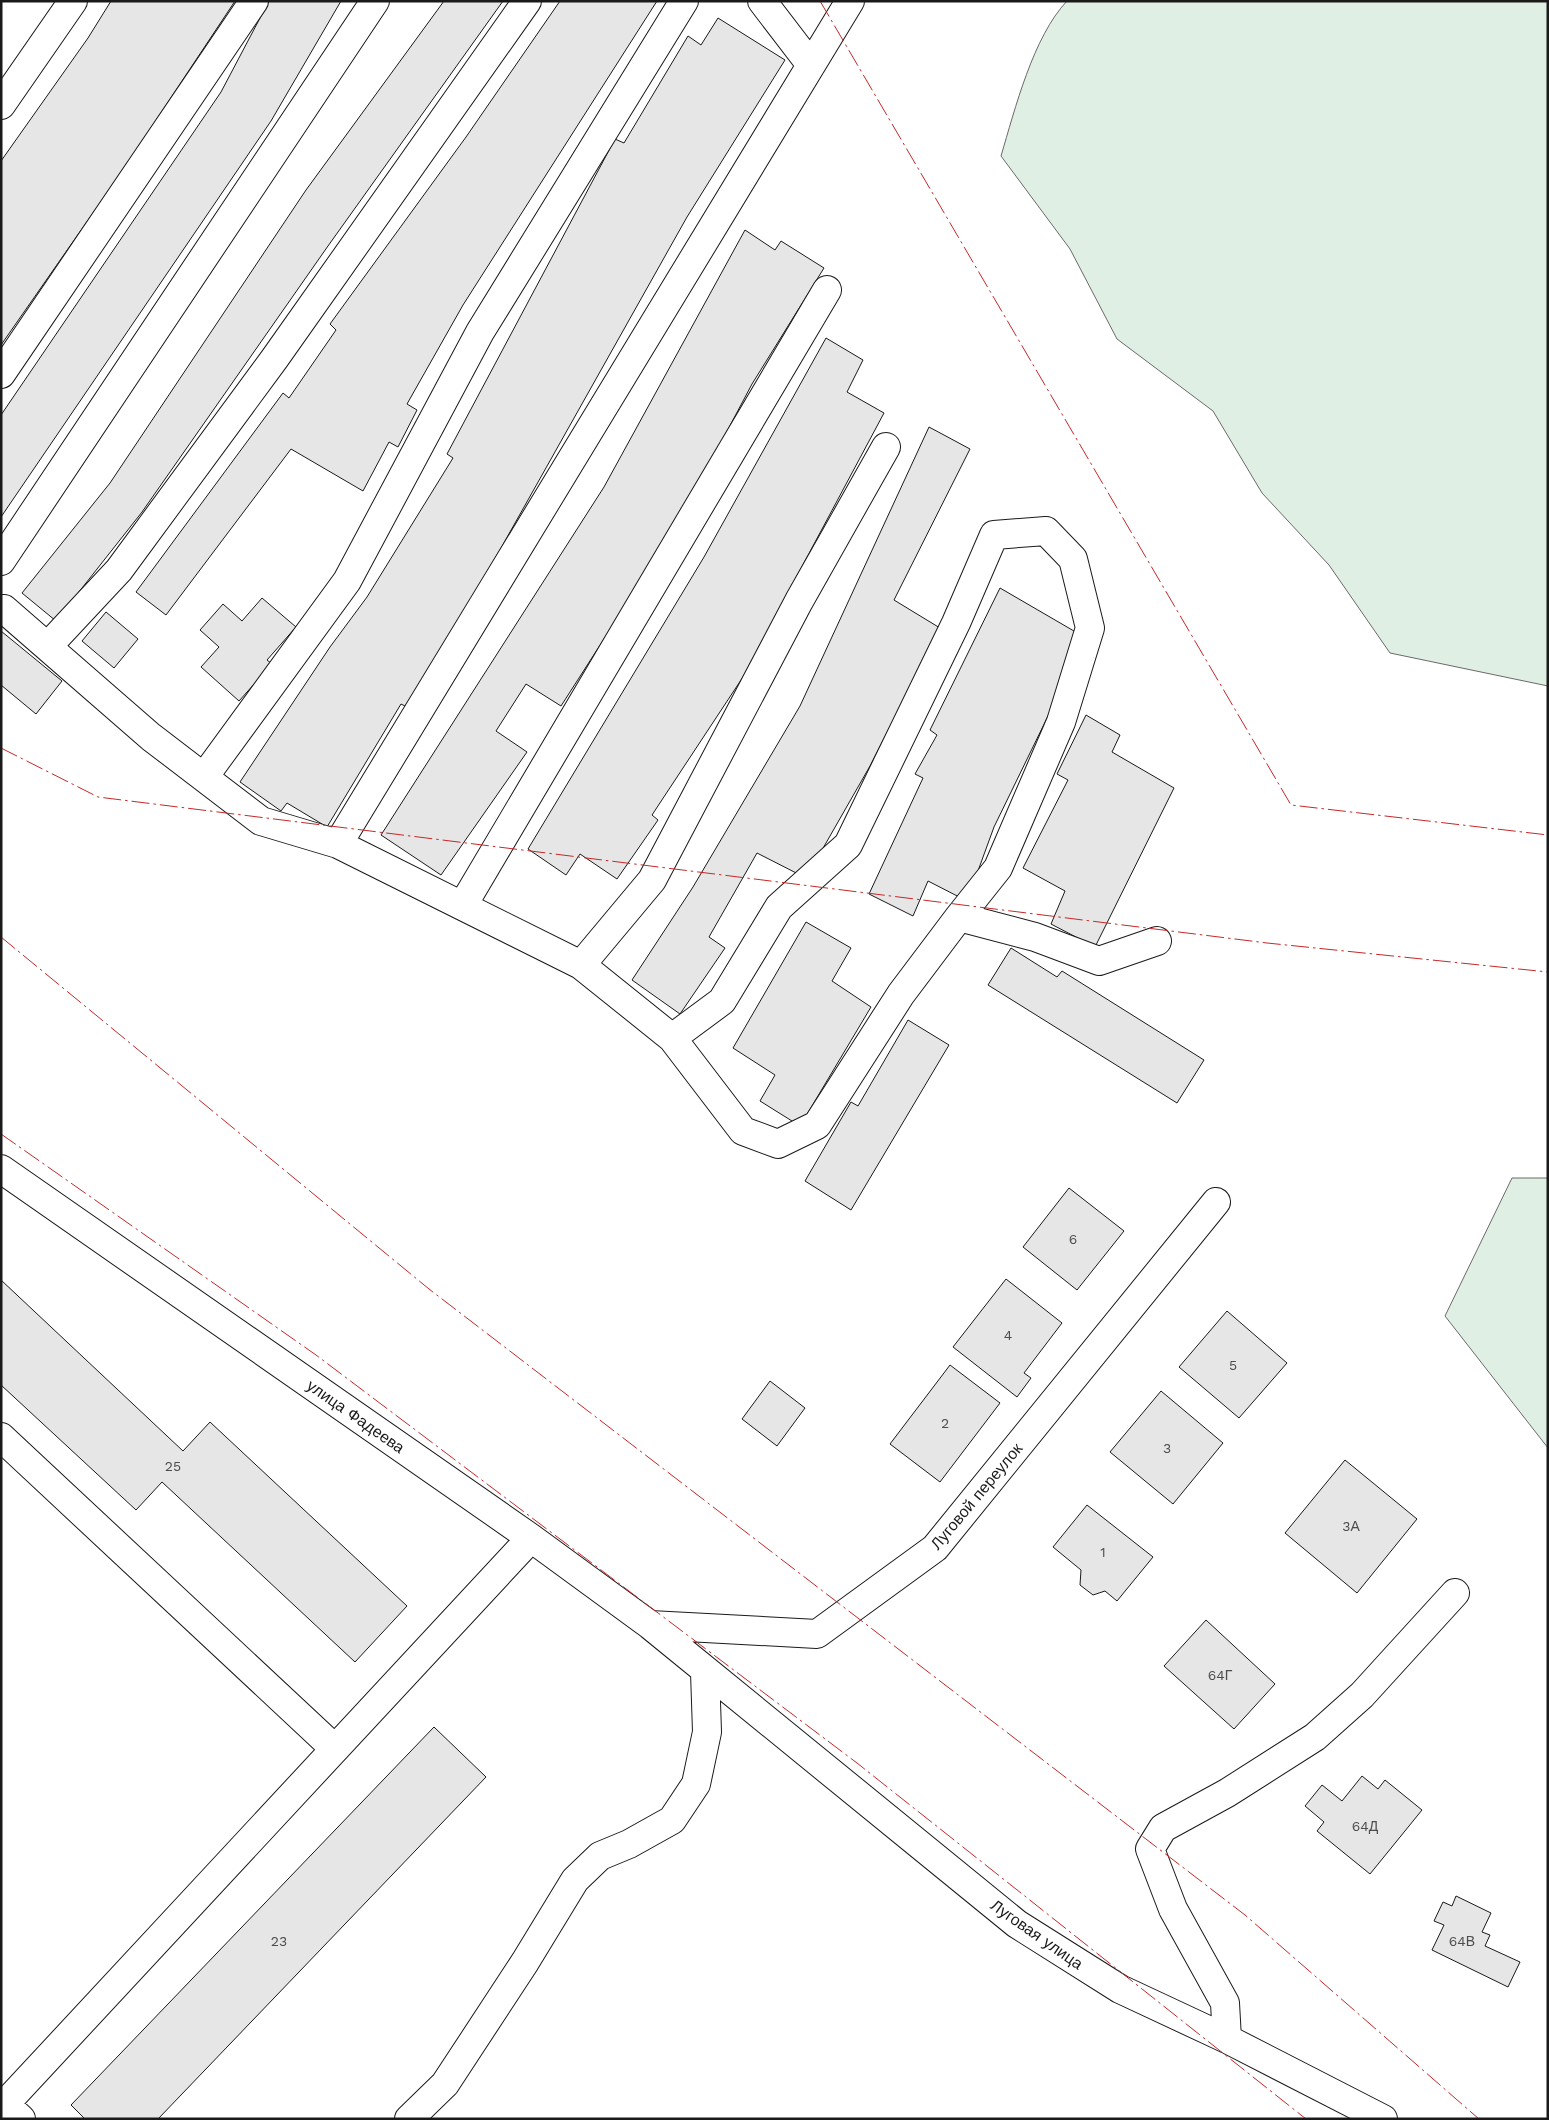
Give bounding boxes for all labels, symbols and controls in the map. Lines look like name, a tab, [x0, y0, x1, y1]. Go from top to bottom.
house number: 6	[1069, 1231, 1077, 1247]
house number: 4	[1004, 1327, 1012, 1343]
house number: 5	[1229, 1357, 1237, 1373]
street label: улица Фадеева	[303, 1376, 408, 1457]
house number: 2	[941, 1415, 949, 1431]
street label: Луговой переулок	[926, 1439, 1027, 1553]
house number: 3	[1163, 1440, 1171, 1456]
house number: 25	[165, 1458, 181, 1474]
house number: 3А	[1342, 1518, 1360, 1534]
house number: 1	[1100, 1544, 1106, 1560]
house number: 64Г	[1208, 1667, 1233, 1683]
house number: 64Д	[1352, 1818, 1379, 1834]
street label: Луговая улица	[987, 1896, 1087, 1973]
house number: 23	[271, 1933, 287, 1949]
house number: 64В	[1449, 1933, 1475, 1949]

